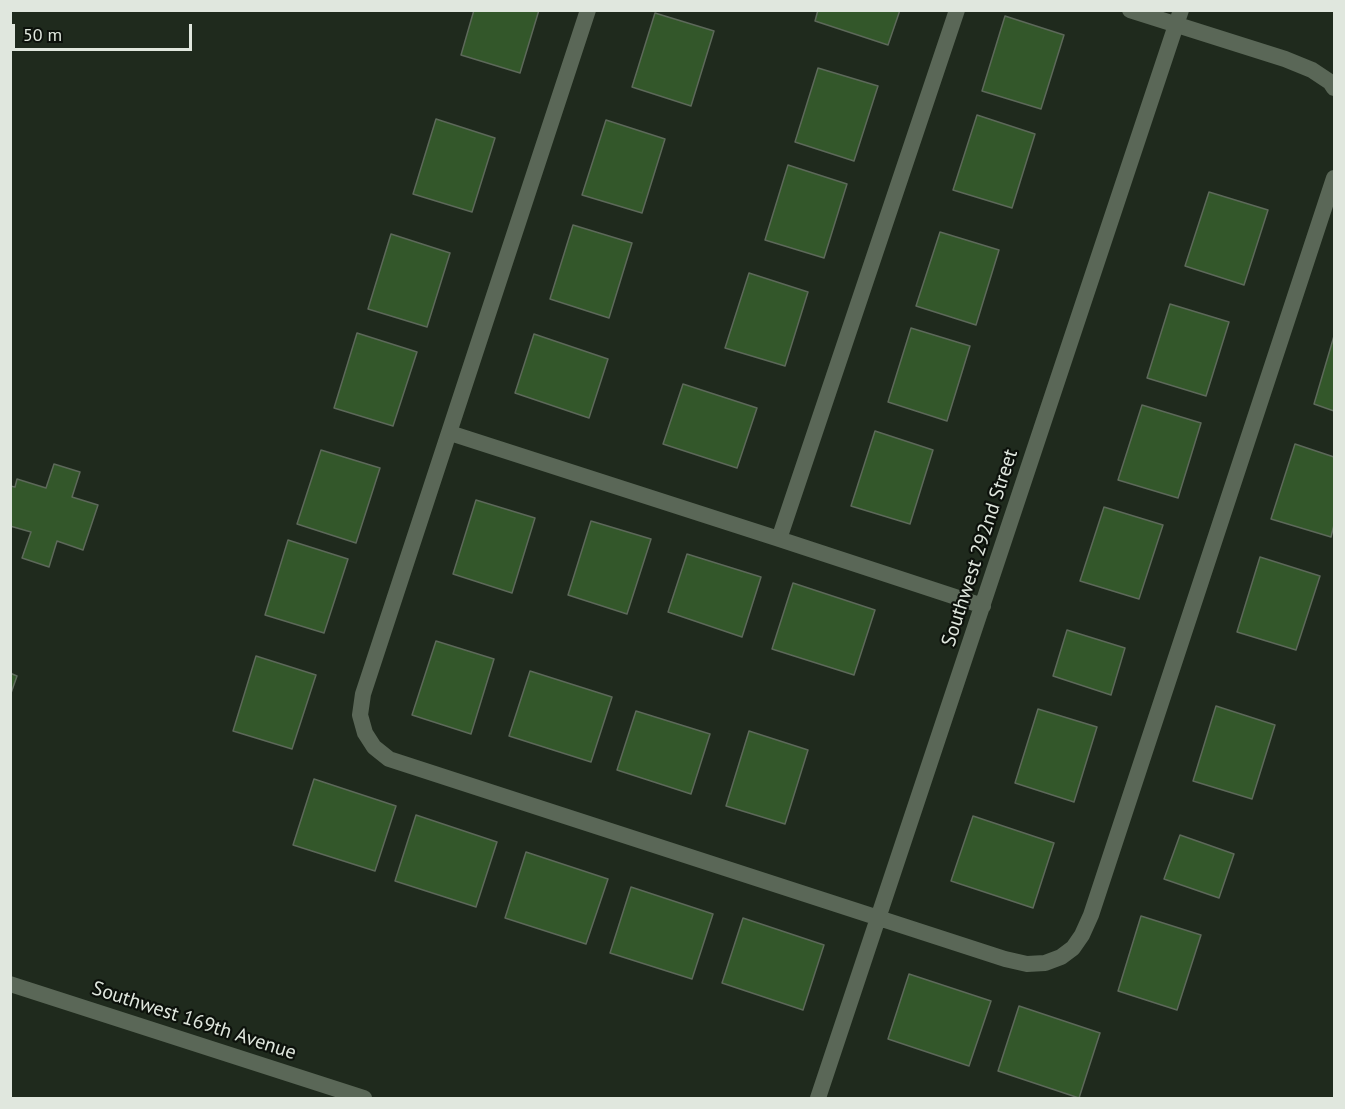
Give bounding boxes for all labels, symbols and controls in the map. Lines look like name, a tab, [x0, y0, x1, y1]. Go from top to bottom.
scale bar	[15, 12, 195, 50]
text: 50 m	[23, 23, 62, 46]
street label: Southwest 292nd Street	[937, 446, 1023, 650]
street label: Southwest 169th Avenue	[89, 977, 299, 1065]

